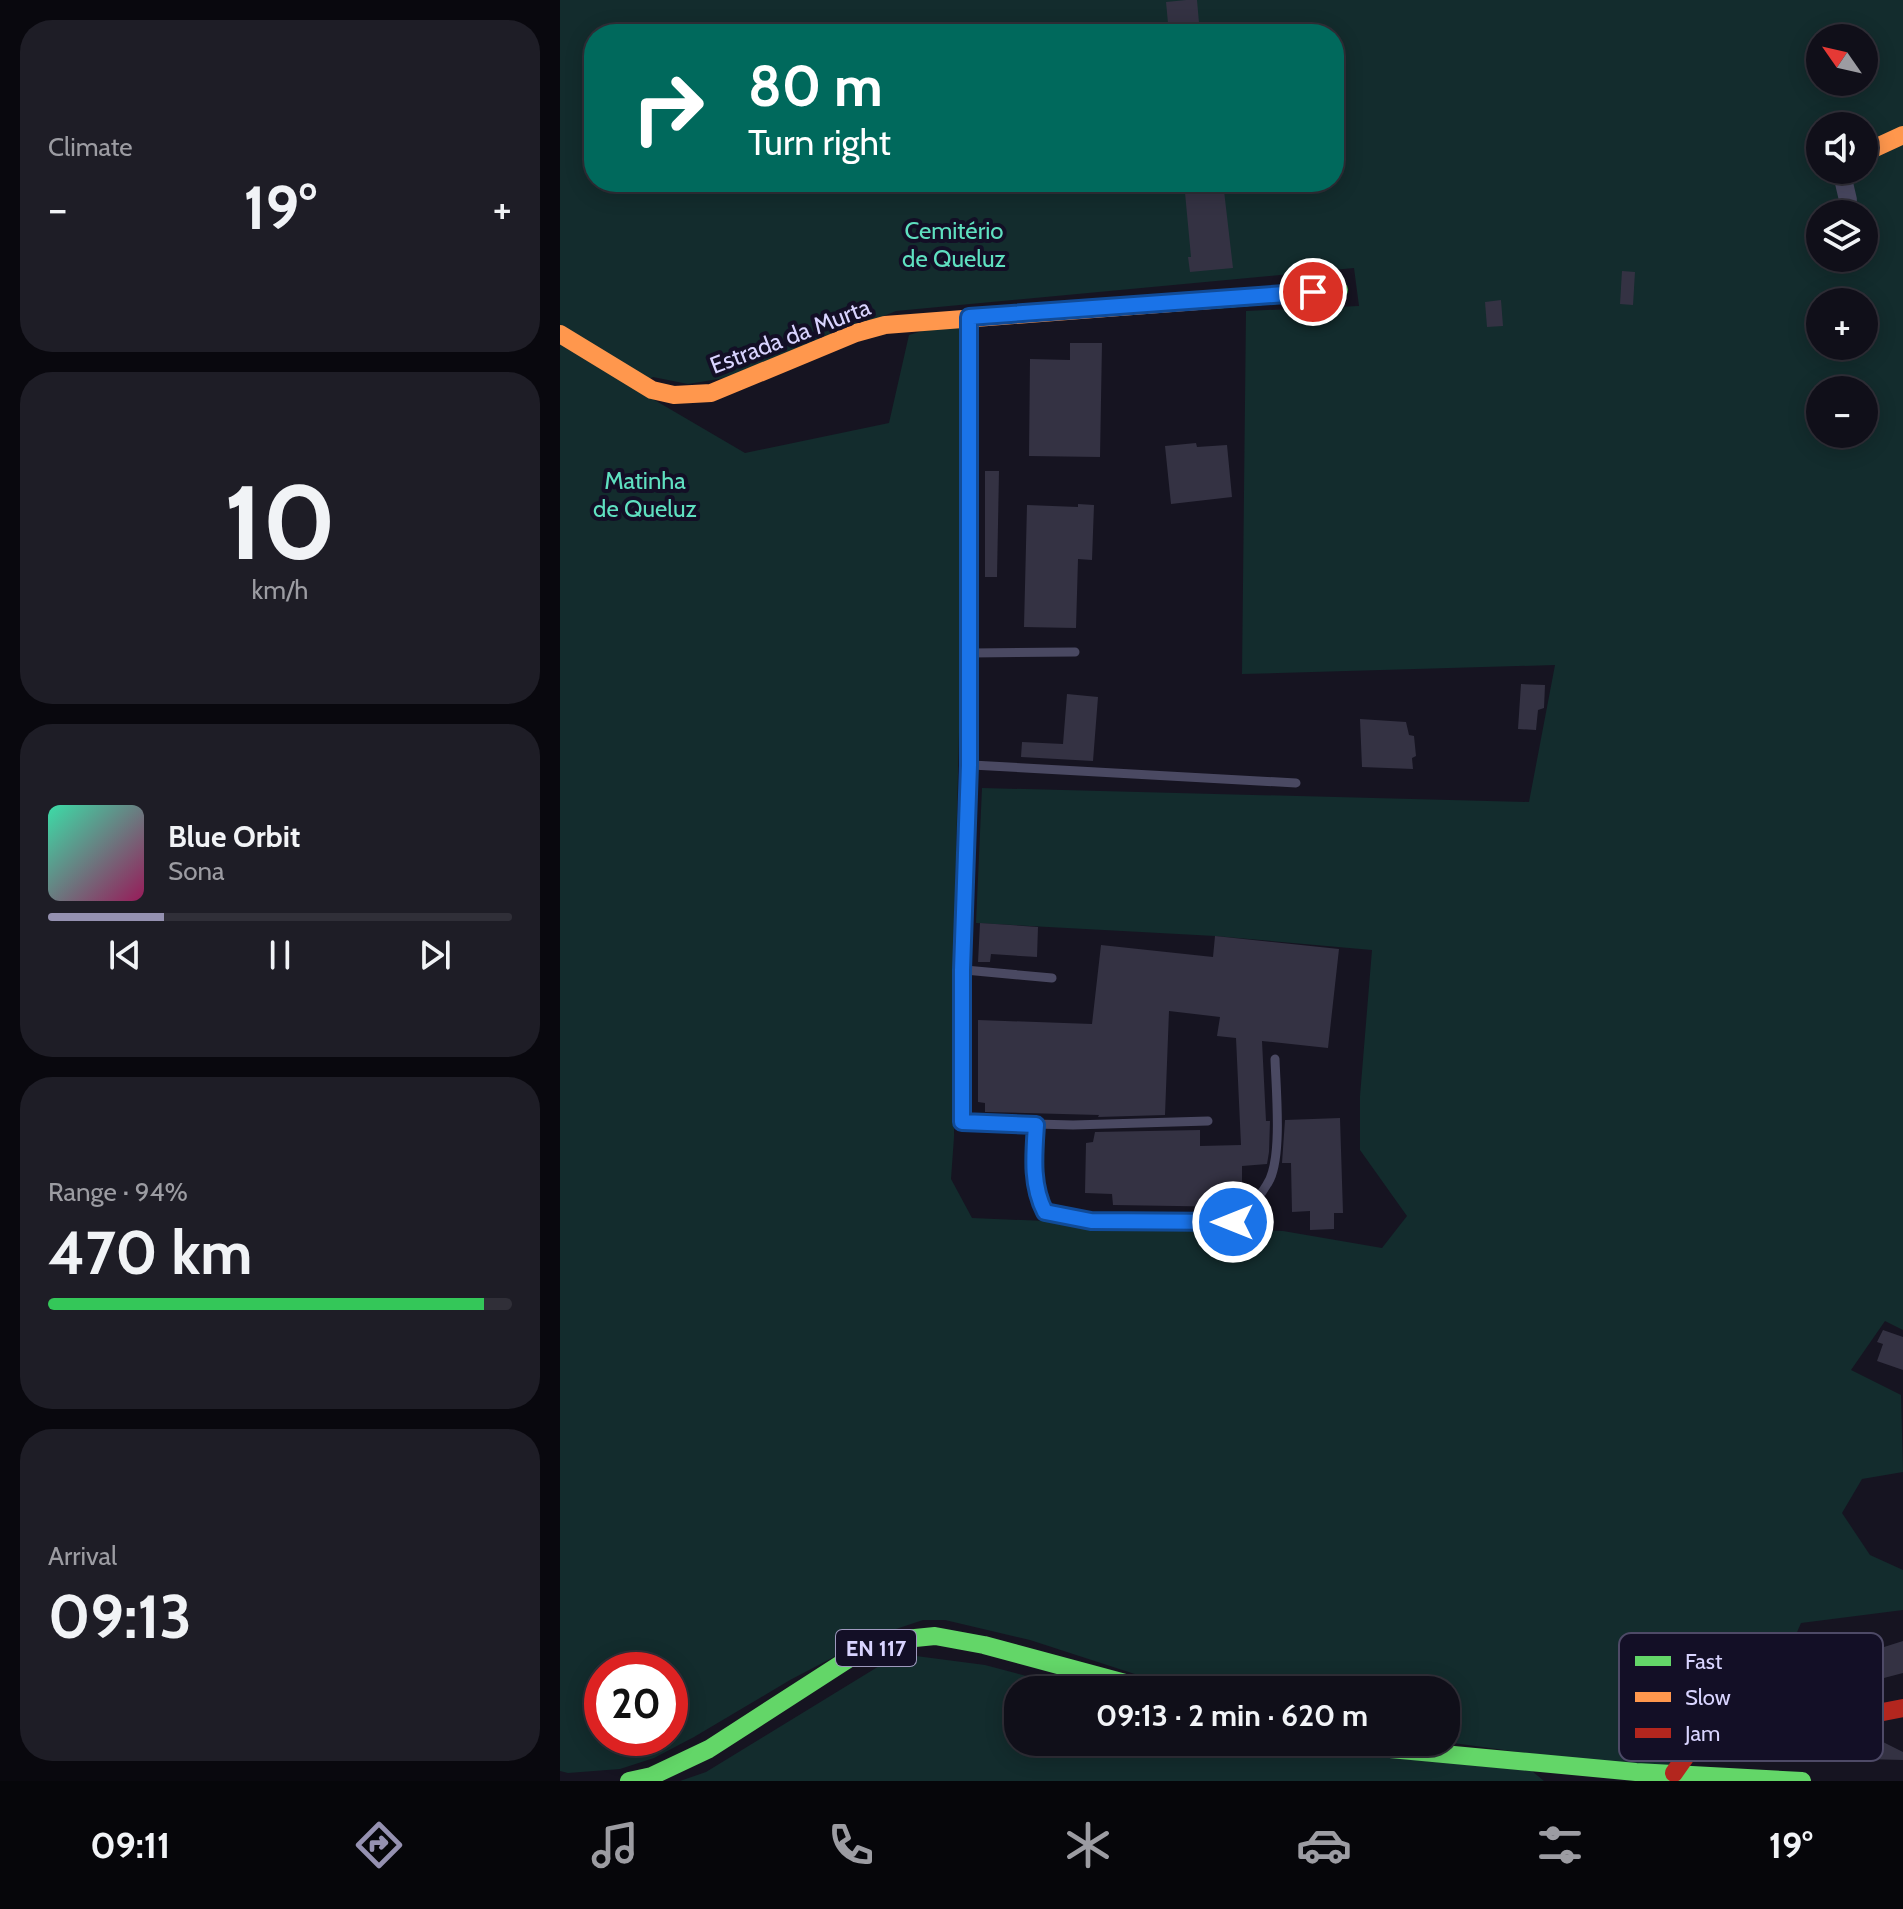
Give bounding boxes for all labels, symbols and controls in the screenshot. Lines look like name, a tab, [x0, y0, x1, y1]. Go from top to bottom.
north arrow	[1806, 24, 1878, 96]
map controls	[1806, 24, 1878, 448]
text: 80 m	[748, 52, 883, 120]
icon: right	[616, 56, 720, 160]
button: sound	[1806, 112, 1878, 184]
text: Turn right	[748, 120, 891, 164]
text: Climate	[48, 131, 133, 163]
text: 19°	[243, 171, 317, 244]
text: −	[48, 182, 67, 235]
text: +	[493, 182, 512, 235]
button: layers	[1806, 200, 1878, 272]
park label: Cemitério de Queluz	[902, 216, 1006, 273]
pin	[1279, 258, 1347, 326]
icon: arrive	[1291, 270, 1335, 314]
button: +	[1806, 288, 1878, 360]
street label: Estrada da Murta	[706, 292, 875, 380]
button: −	[1806, 376, 1878, 448]
text: 10	[224, 459, 336, 585]
park label: Matinha de Queluz	[593, 466, 697, 523]
text: km/h	[252, 574, 308, 606]
text: Blue Orbit	[168, 818, 300, 855]
text: Sona	[168, 855, 225, 887]
icon: previous	[103, 933, 147, 977]
icon: pause	[258, 933, 302, 977]
icon: next	[413, 933, 457, 977]
text: Range · 94%	[48, 1176, 188, 1208]
position arrow	[1191, 1180, 1275, 1264]
text: 470 km	[48, 1216, 252, 1289]
text: Arrival	[48, 1540, 117, 1572]
text: 09:13	[48, 1580, 192, 1653]
road number: EN 117	[836, 1630, 916, 1666]
legend	[1619, 1633, 1883, 1761]
text: Fast	[1685, 1648, 1723, 1675]
speed limit sign: 20	[584, 1652, 688, 1756]
text: Slow	[1685, 1684, 1731, 1711]
text: 09:13 · 2 min · 620 m	[1096, 1697, 1368, 1734]
text: Jam	[1684, 1720, 1720, 1747]
icon: directions	[351, 1817, 407, 1873]
icon: music	[587, 1817, 643, 1873]
icon: phone	[823, 1817, 879, 1873]
icon: climate	[1060, 1817, 1116, 1873]
icon: car	[1296, 1817, 1352, 1873]
icon: filters	[1532, 1817, 1588, 1873]
text: 09:11	[90, 1823, 170, 1867]
text: 19°	[1769, 1823, 1813, 1867]

